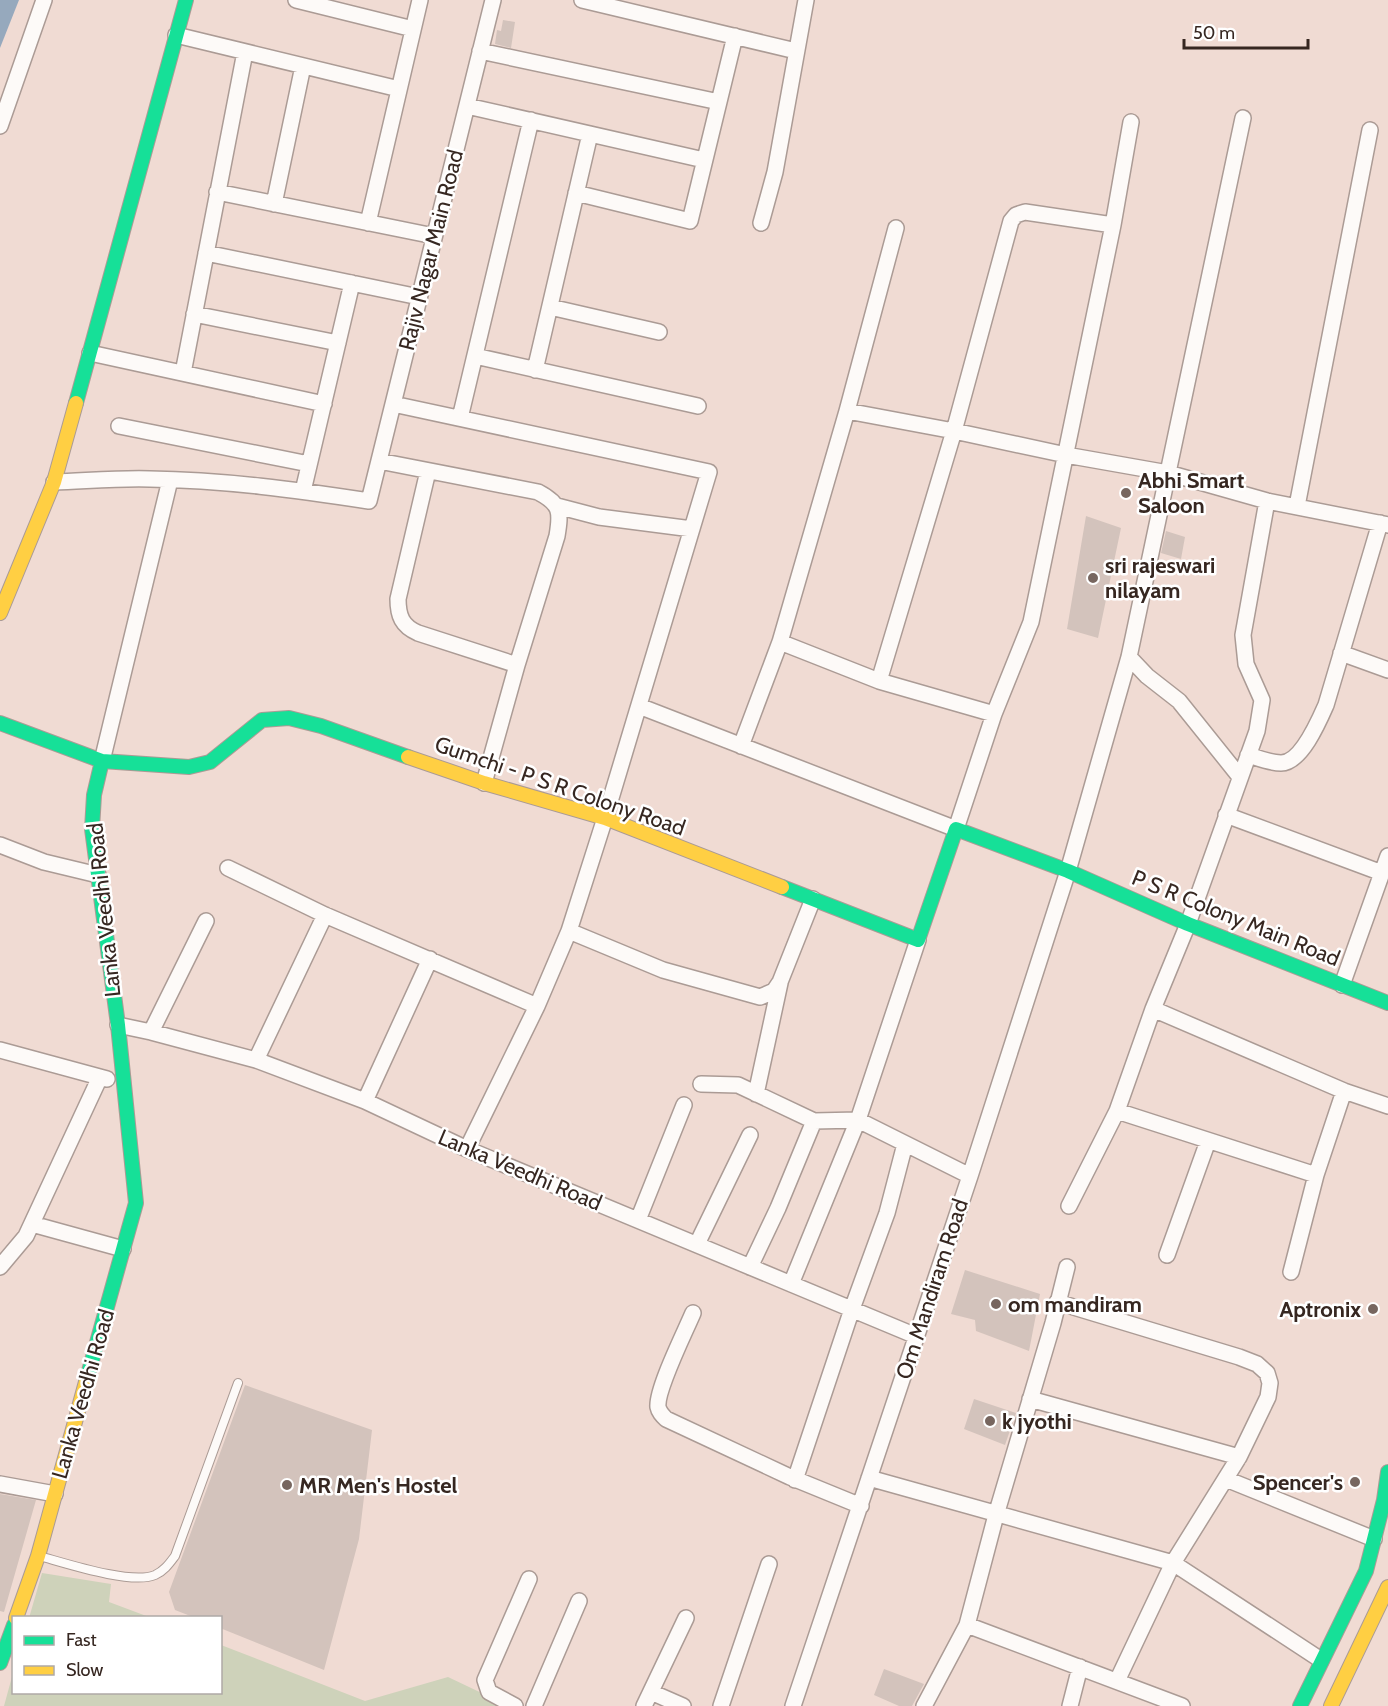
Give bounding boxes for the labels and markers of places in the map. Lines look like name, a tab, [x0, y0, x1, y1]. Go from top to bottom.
place label: Abhi Smart Saloon	[1138, 467, 1245, 519]
marker: Abhi Smart Saloon	[1119, 486, 1133, 500]
place label: sri rajeswari nilayam	[1105, 552, 1215, 604]
marker: sri rajeswari nilayam	[1086, 571, 1100, 585]
place label: om mandiram	[1008, 1291, 1142, 1318]
place label: Aptronix	[1279, 1296, 1361, 1323]
marker: om mandiram	[989, 1297, 1003, 1311]
marker: Aptronix	[1366, 1302, 1380, 1316]
place label: k jyothi	[1002, 1408, 1072, 1435]
marker: k jyothi	[983, 1414, 997, 1428]
place label: Spencer's	[1253, 1469, 1343, 1496]
place label: MR Men's Hostel	[299, 1472, 458, 1499]
marker: Spencer's	[1348, 1475, 1362, 1489]
marker: MR Men's Hostel	[280, 1478, 294, 1492]

